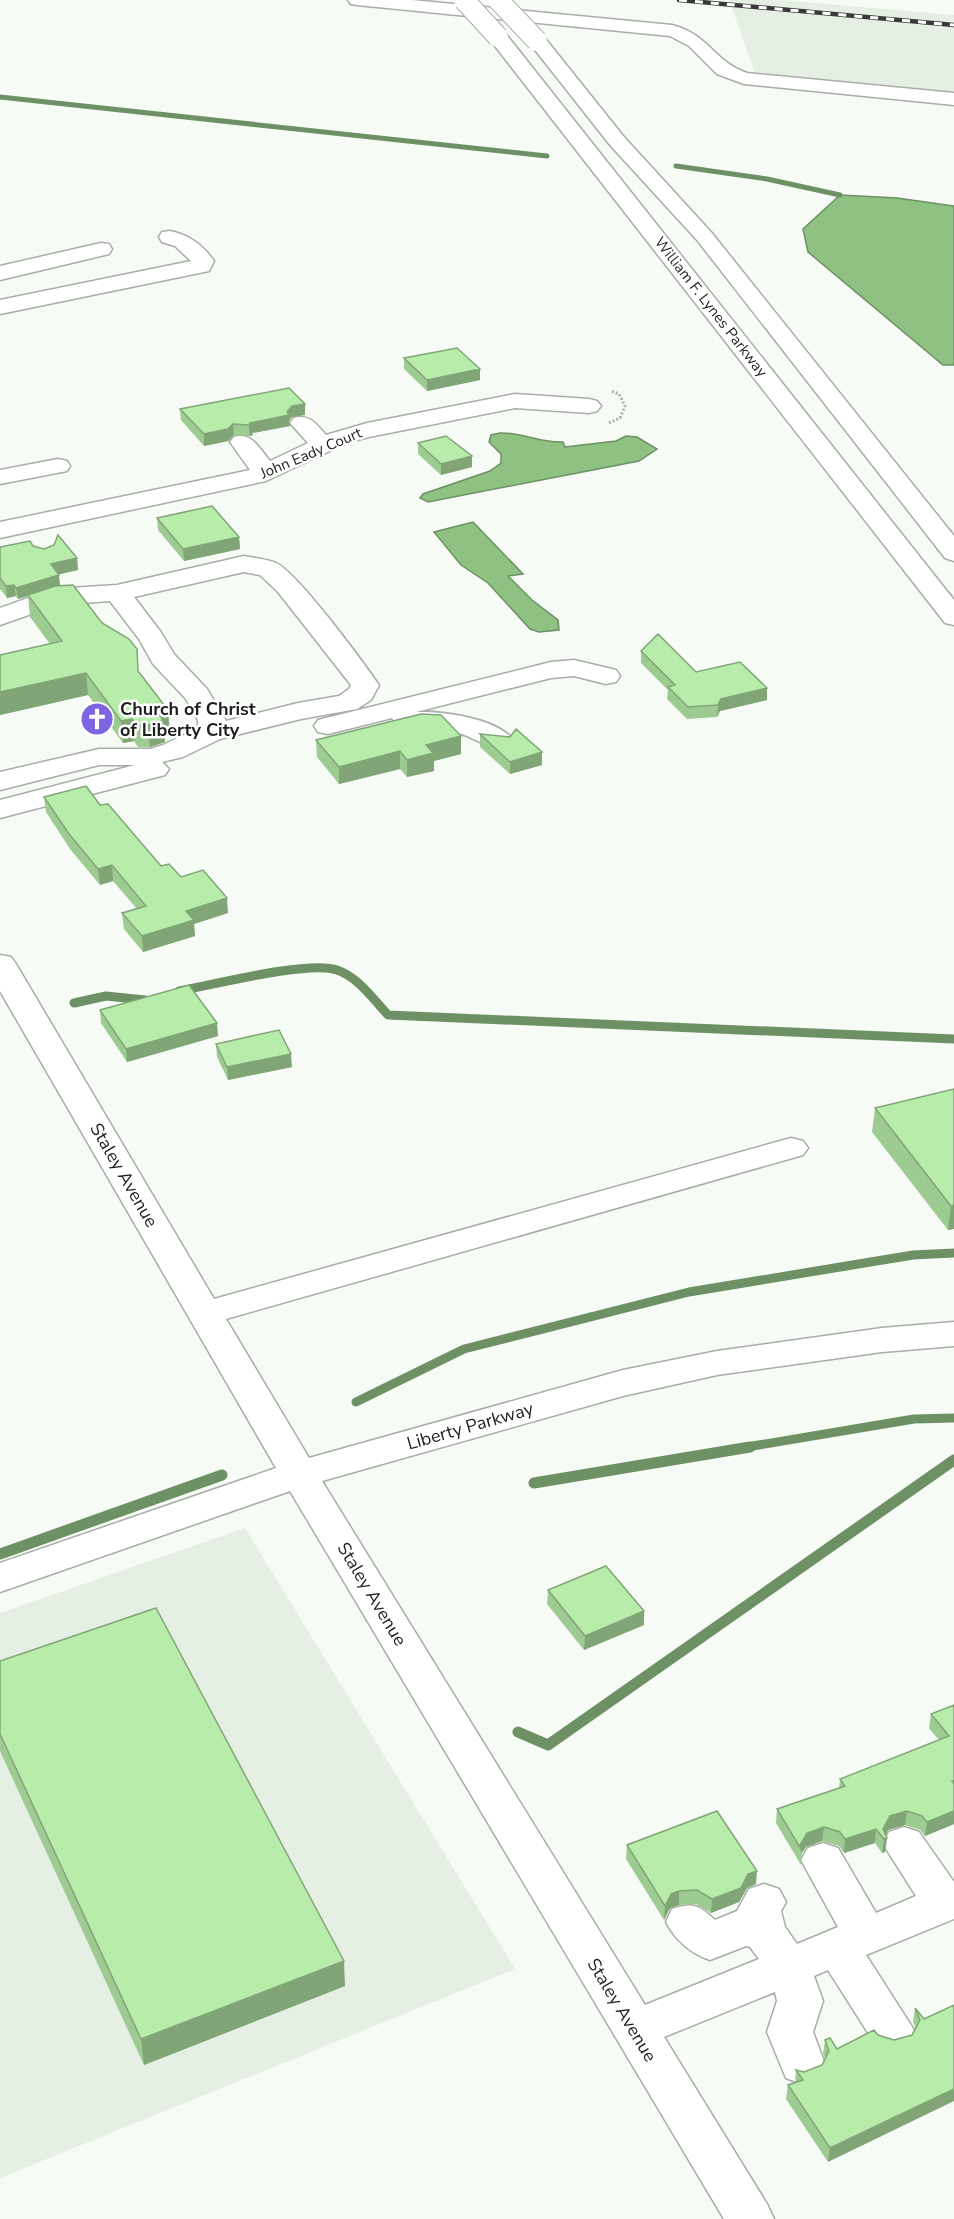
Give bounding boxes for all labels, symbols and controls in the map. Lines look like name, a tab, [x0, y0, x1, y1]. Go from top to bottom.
street label: William F. Lynes Parkway	[650, 233, 772, 381]
street label: John Eady Court	[256, 422, 365, 484]
place label: Church of Christ of Liberty City	[120, 697, 256, 742]
church icon: Church of Christ of Liberty City	[79, 701, 115, 737]
street label: Staley Avenue	[84, 1118, 164, 1232]
street label: Liberty Parkway	[404, 1396, 537, 1456]
street label: Staley Avenue	[332, 1538, 412, 1650]
street label: Staley Avenue	[582, 1954, 662, 2066]

